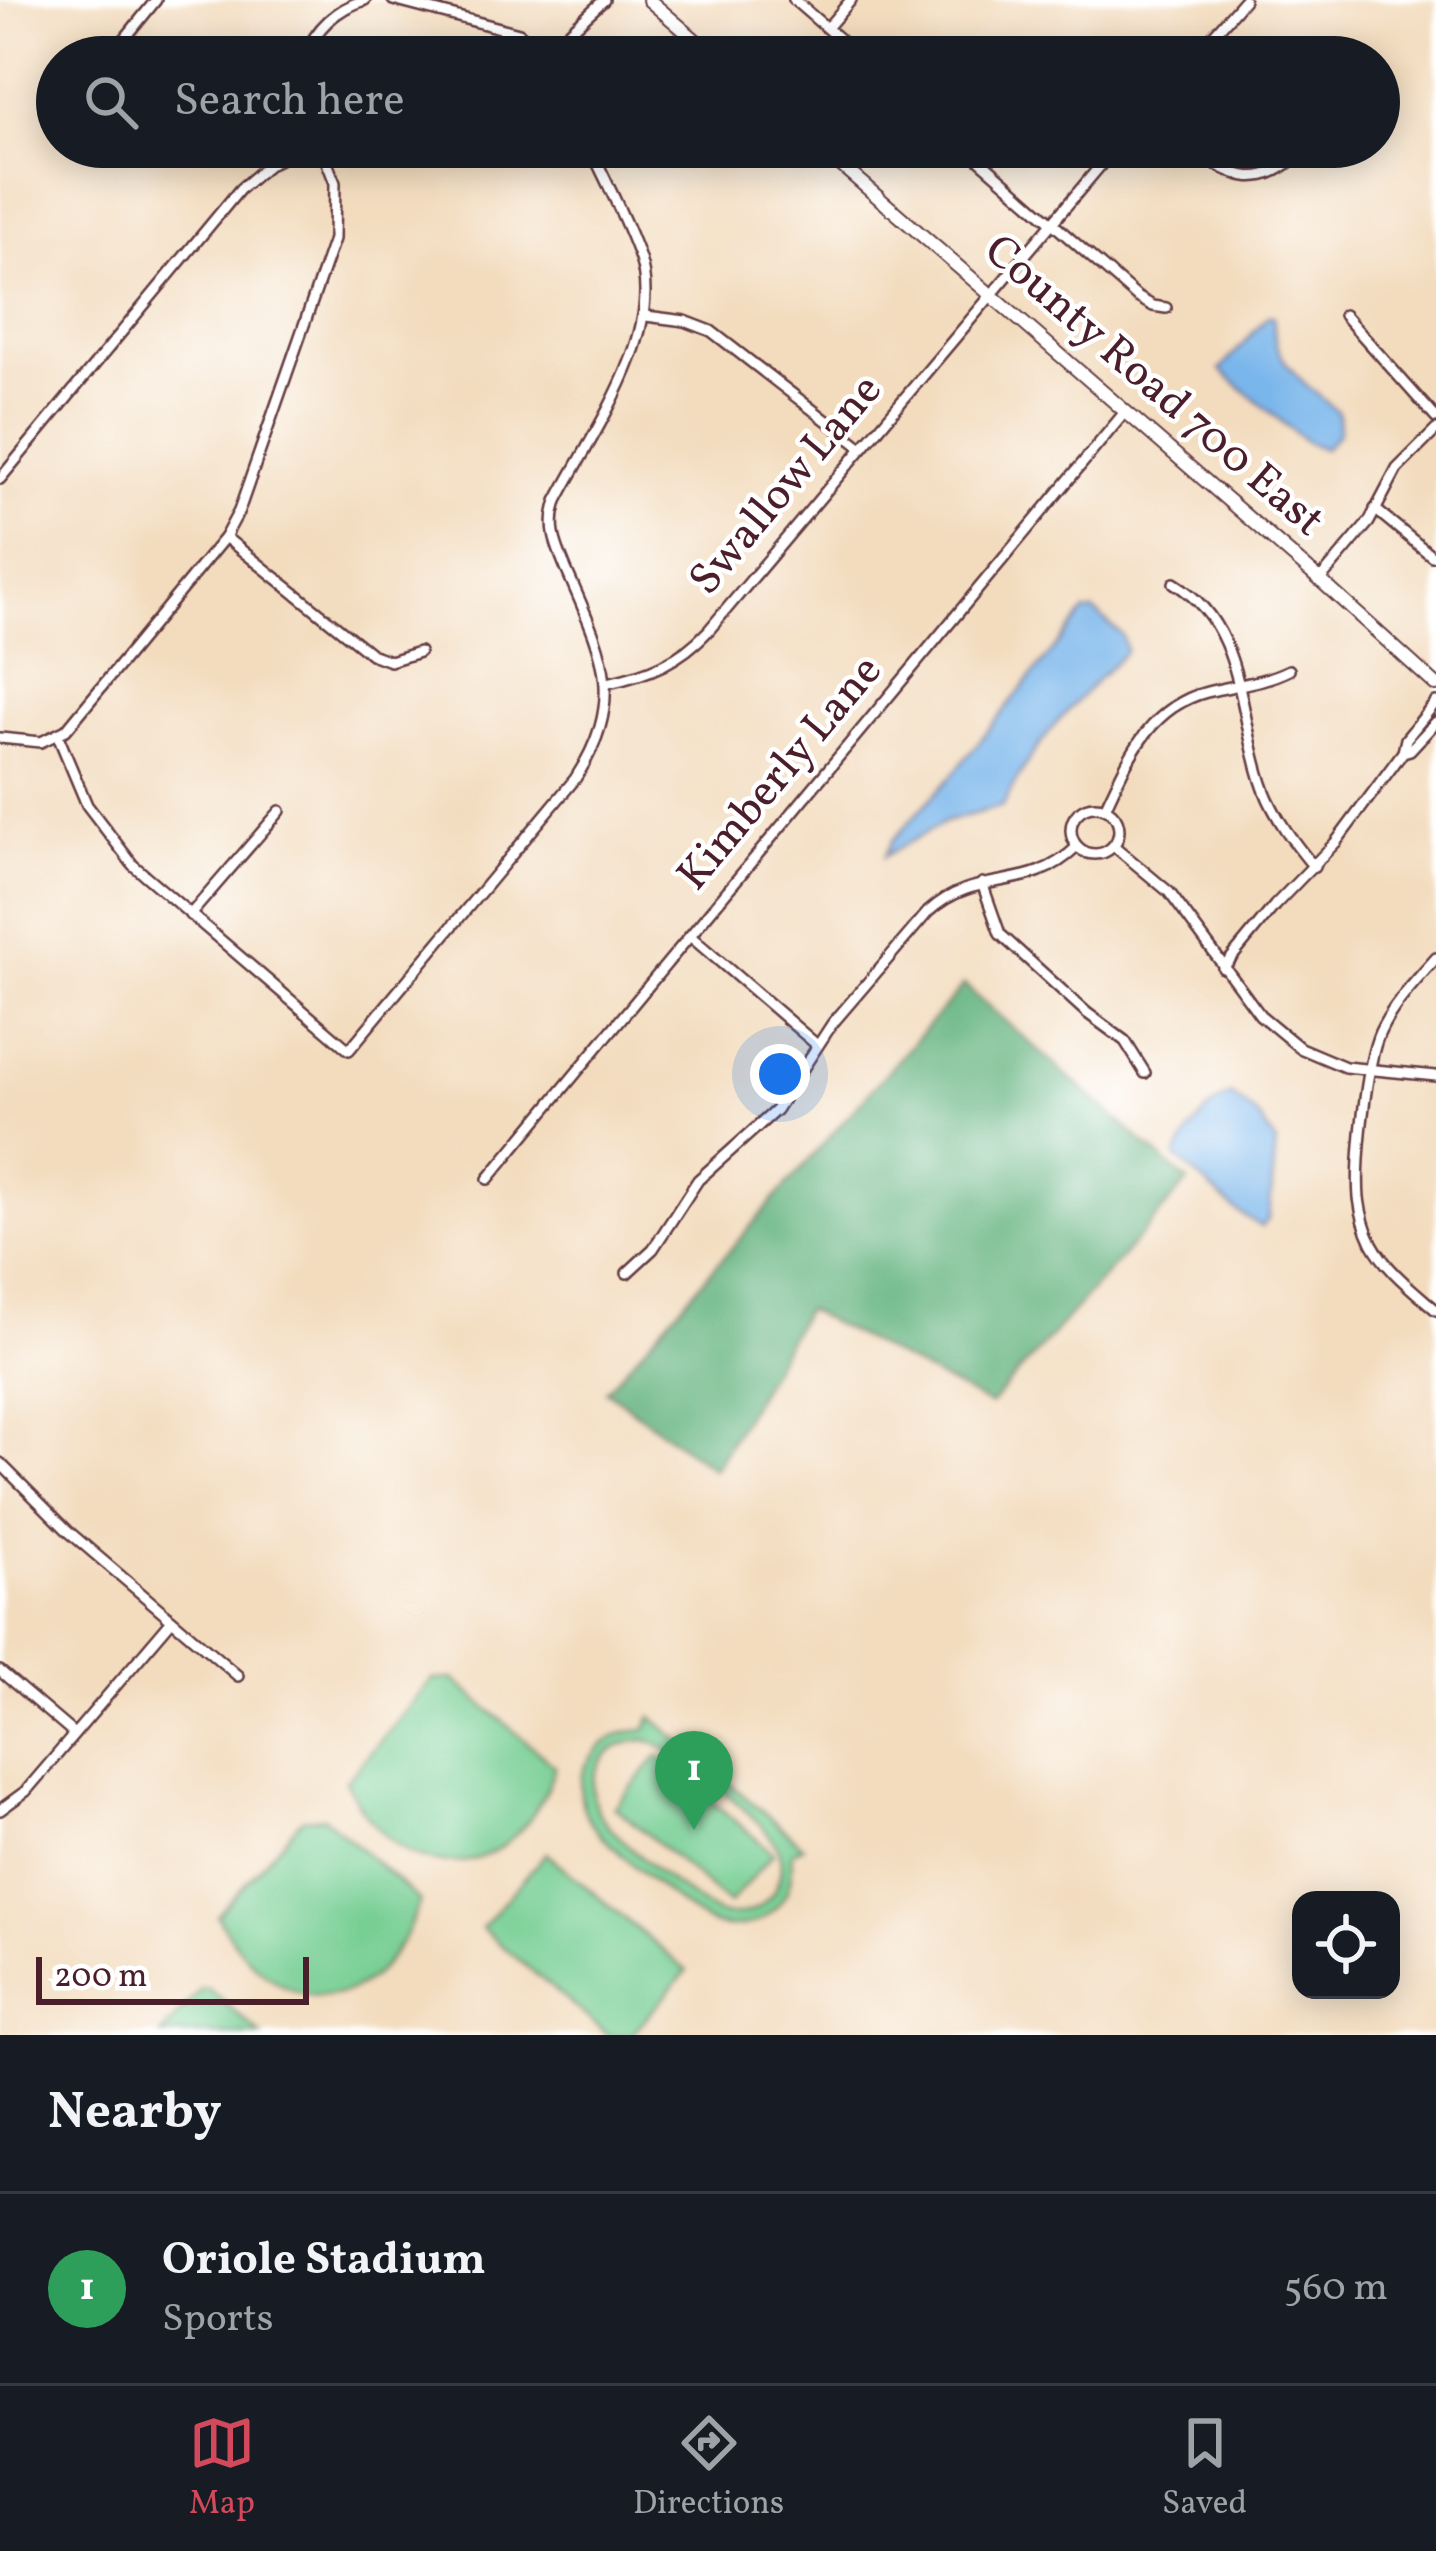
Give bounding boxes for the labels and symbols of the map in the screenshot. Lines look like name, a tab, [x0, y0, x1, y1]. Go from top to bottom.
street label: County Road 700 East	[969, 221, 1337, 553]
street label: Swallow Lane	[676, 362, 898, 610]
street label: Kimberly Lane	[664, 643, 898, 905]
your location	[750, 1044, 810, 1104]
pin: 1	[655, 1731, 733, 1830]
scale bar	[36, 1951, 309, 2004]

